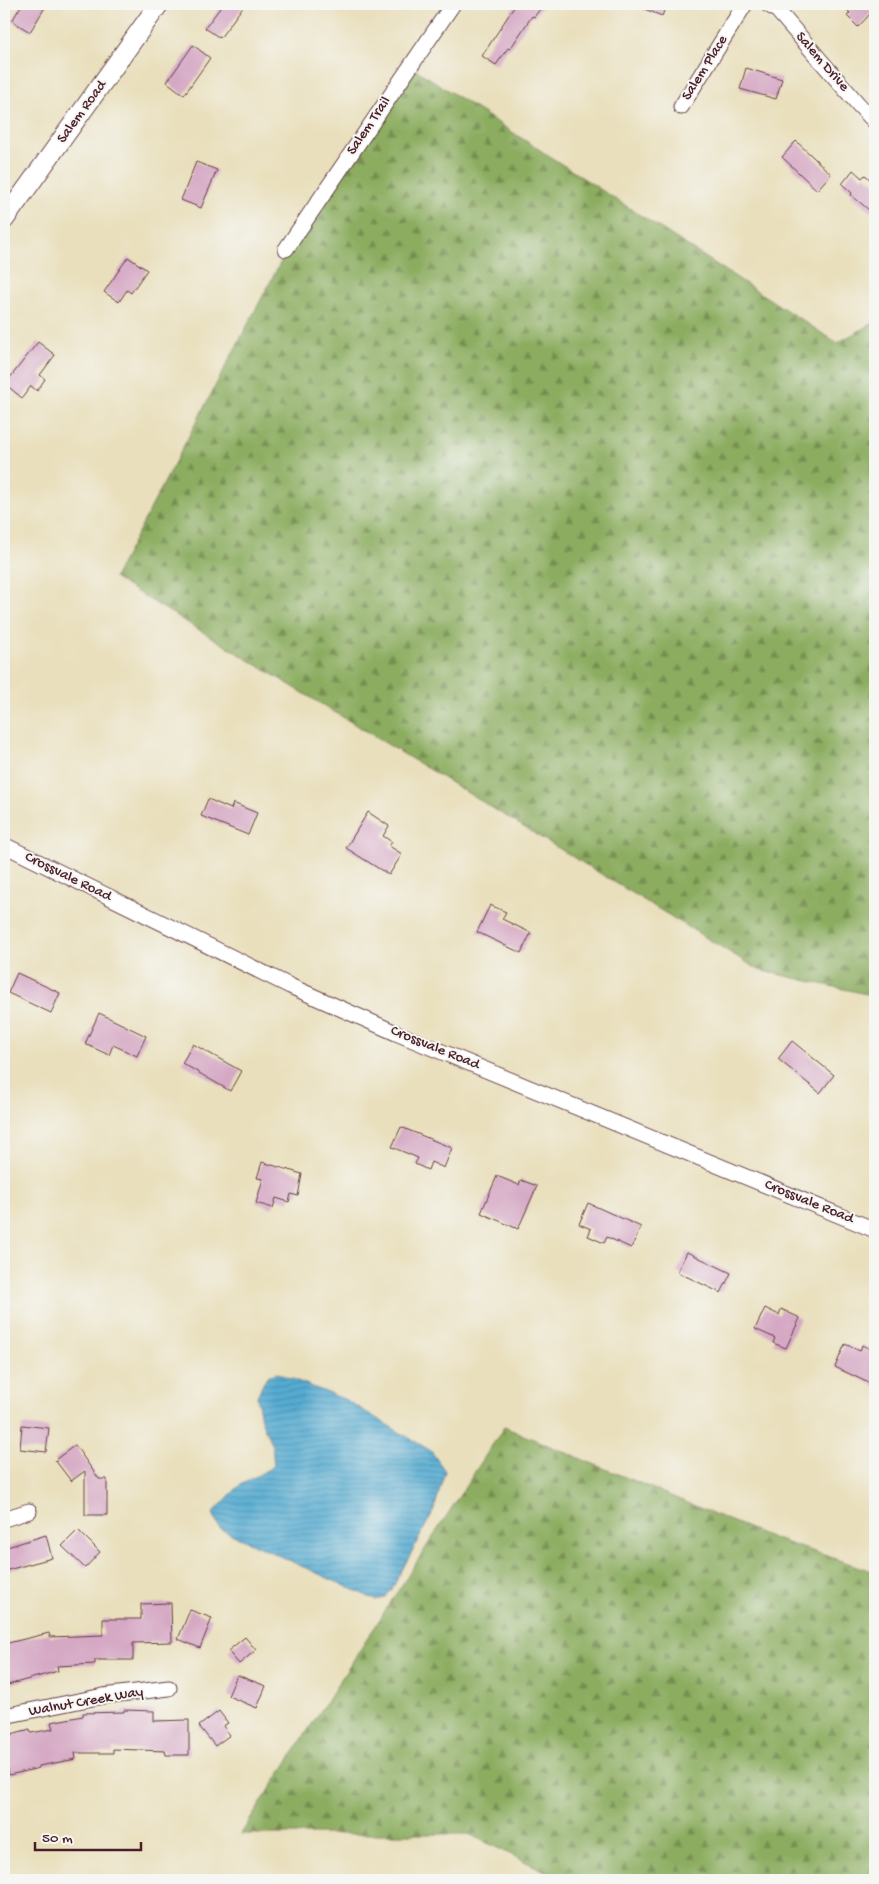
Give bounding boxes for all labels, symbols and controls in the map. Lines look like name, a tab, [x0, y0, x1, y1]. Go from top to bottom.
street label: Salem Drive	[791, 28, 853, 96]
street label: Salem Place	[678, 32, 732, 104]
street label: Salem Road	[53, 76, 112, 147]
street label: Salem Trail	[343, 93, 395, 159]
street label: Crossvale Road	[22, 848, 116, 906]
street label: Crossvale Road	[388, 1022, 483, 1075]
street label: Crossvale Road	[762, 1176, 857, 1229]
street label: Walnut Creek Way	[27, 1683, 145, 1721]
scale bar	[35, 1819, 141, 1851]
text: 50 m	[42, 1830, 73, 1848]

